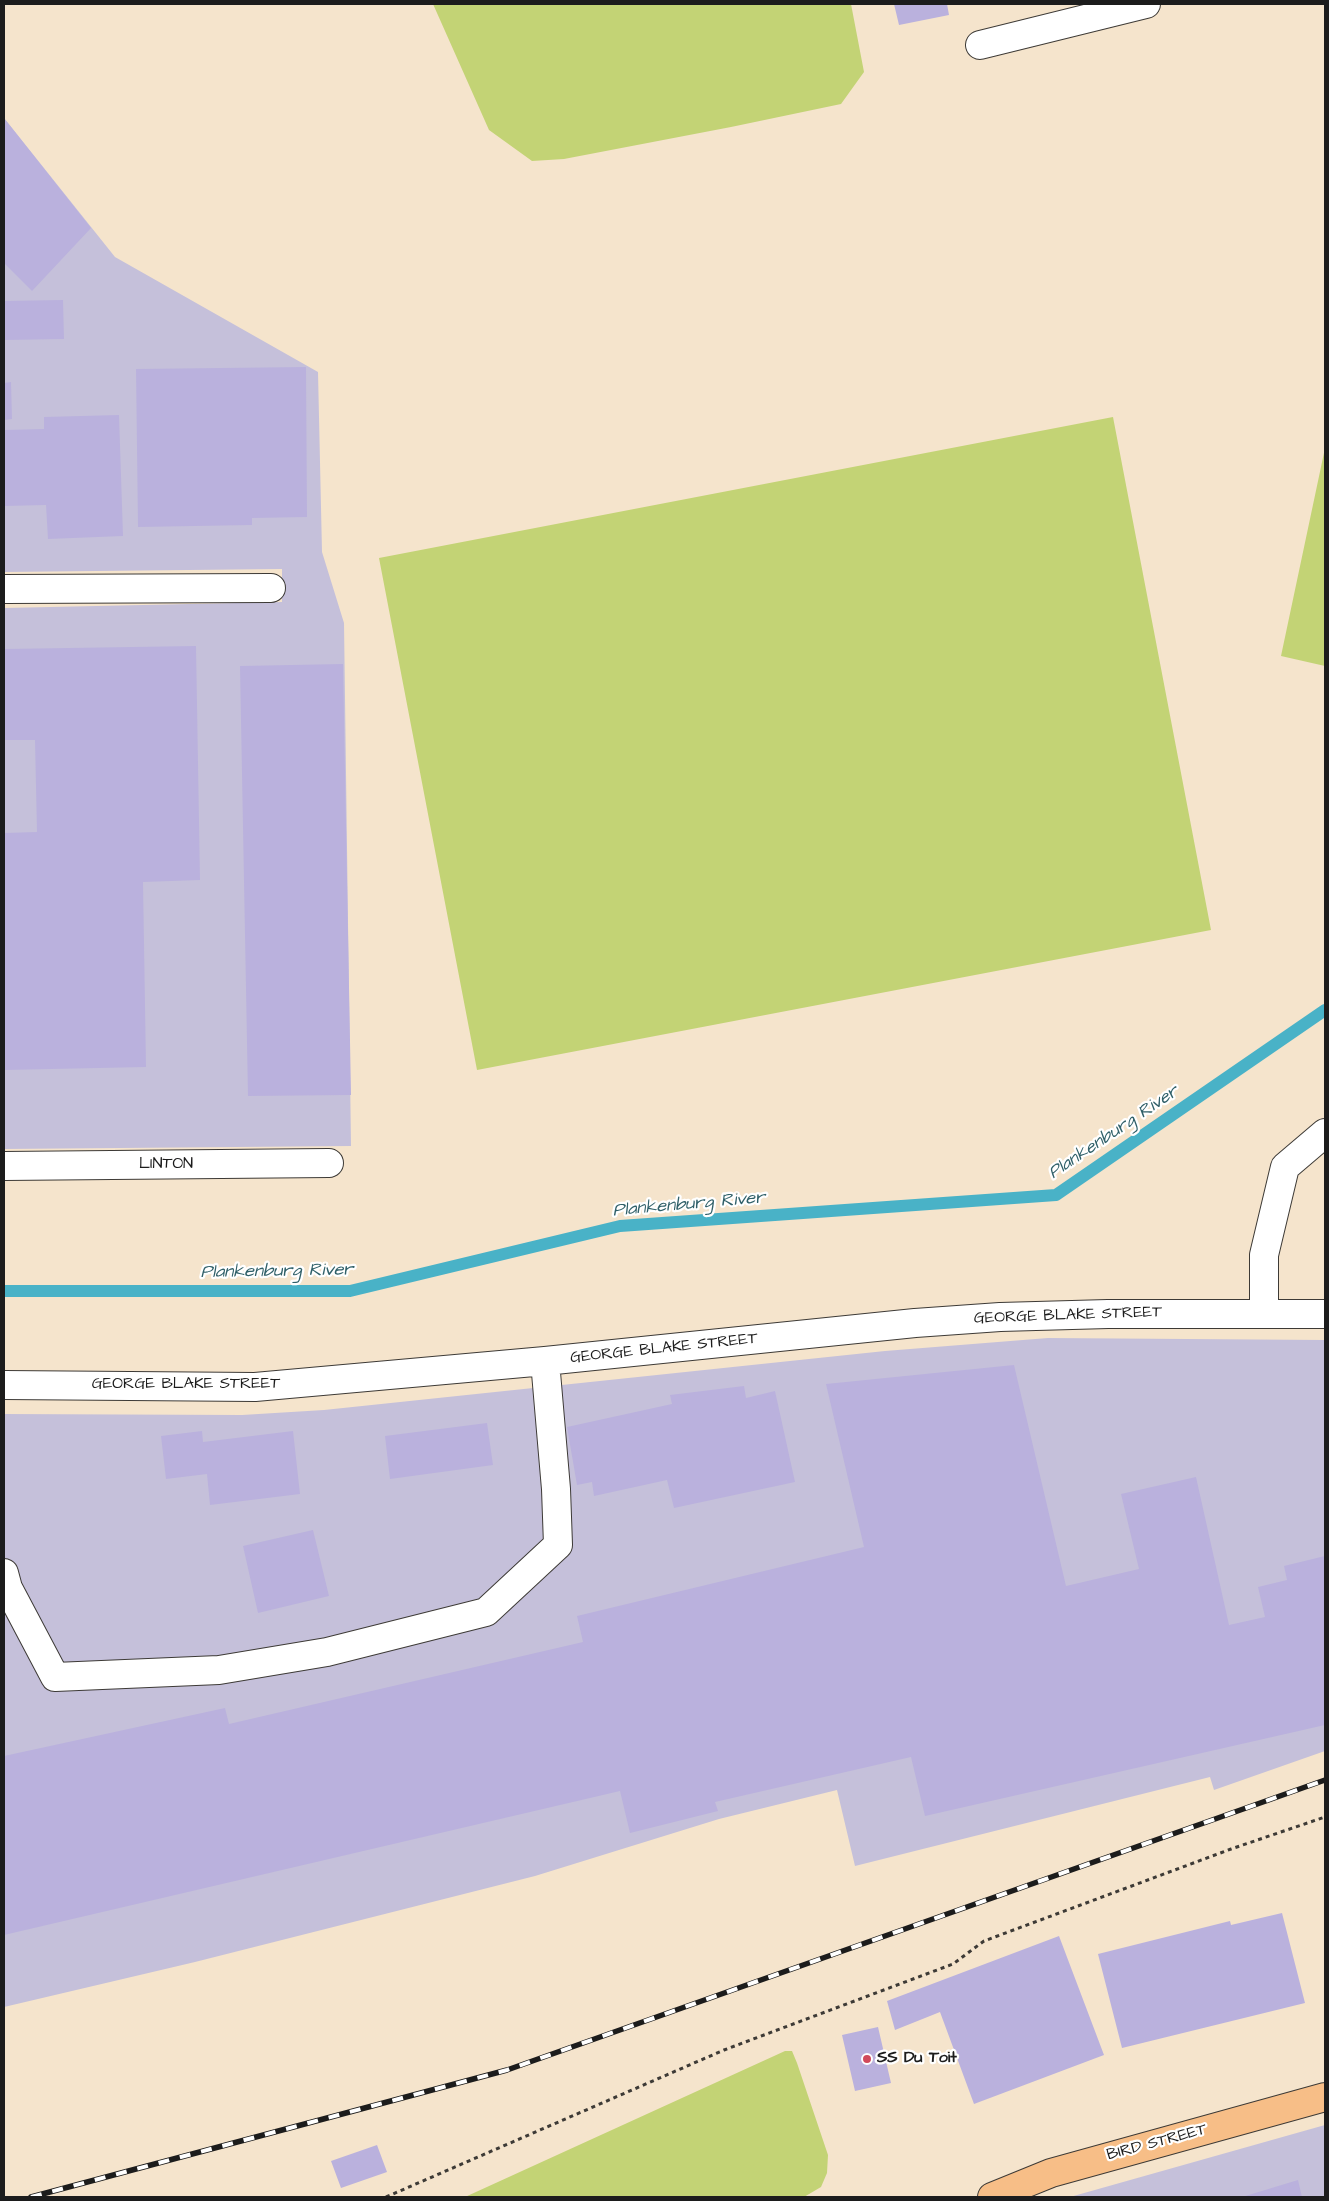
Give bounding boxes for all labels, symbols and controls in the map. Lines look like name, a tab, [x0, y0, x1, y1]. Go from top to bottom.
water label: Plankenburg River	[1045, 1081, 1183, 1185]
street label: LINTON	[139, 1155, 193, 1175]
water label: Plankenburg River	[612, 1188, 766, 1222]
water label: Plankenburg River	[201, 1260, 353, 1284]
street label: GEORGE BLAKE STREET	[973, 1303, 1163, 1329]
street label: GEORGE BLAKE STREET	[569, 1330, 759, 1368]
street label: GEORGE BLAKE STREET	[92, 1375, 280, 1395]
place label: SS Du Toit	[877, 2049, 957, 2069]
marker: SS Du Toit	[861, 2053, 873, 2065]
street label: BIRD STREET	[1105, 2120, 1209, 2166]

